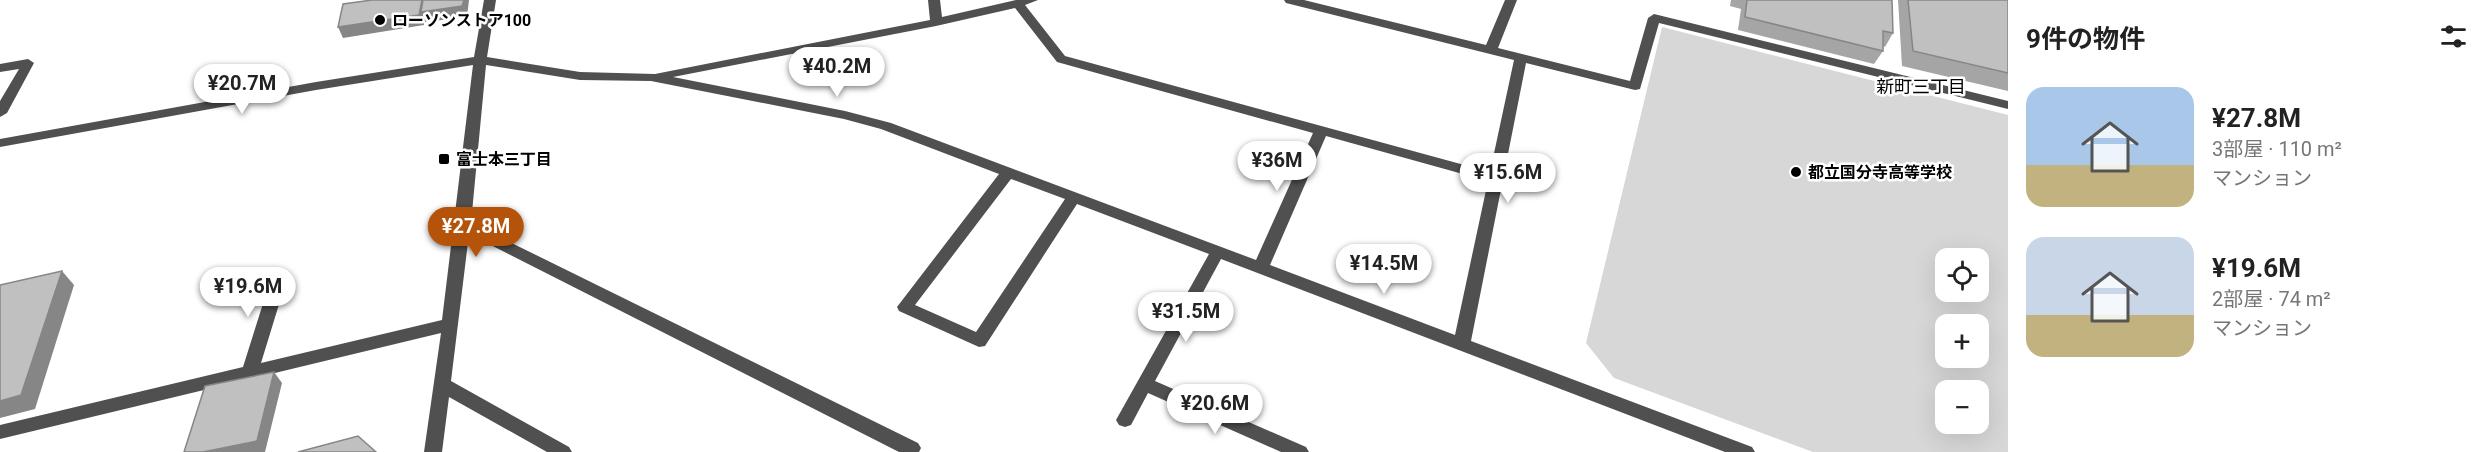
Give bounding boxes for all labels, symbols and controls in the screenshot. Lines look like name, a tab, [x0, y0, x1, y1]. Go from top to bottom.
place label: ローソンストア100	[392, 11, 531, 30]
marker: ローソンストア100	[373, 13, 387, 27]
icon: filters	[2437, 20, 2470, 53]
text: 9件の物件	[2026, 24, 2145, 54]
pin: ¥40.2M	[788, 47, 886, 98]
text: ¥40.2M	[803, 54, 871, 78]
pin: ¥20.7M	[193, 64, 291, 115]
text: ¥20.7M	[208, 71, 276, 95]
district label: 新町三丁目	[1876, 76, 1966, 97]
text: ¥27.8M	[2212, 103, 2301, 133]
icon: home	[2074, 111, 2146, 183]
text: 3部屋 · 110 m²	[2212, 137, 2342, 161]
pin: ¥36M	[1241, 141, 1313, 192]
text: ¥36M	[1251, 148, 1303, 172]
place label: 富士本三丁目	[456, 150, 552, 169]
marker: 富士本三丁目	[437, 152, 451, 166]
pin: ¥15.6M	[1459, 153, 1557, 204]
text: ¥15.6M	[1474, 160, 1542, 184]
place label: 都立国分寺高等学校	[1808, 163, 1952, 182]
marker: 都立国分寺高等学校	[1789, 165, 1803, 179]
text: マンション	[2212, 166, 2312, 190]
pin: ¥27.8M	[427, 207, 525, 258]
text: ¥27.8M	[442, 214, 510, 238]
pin: ¥14.5M	[1335, 244, 1433, 295]
map controls	[1935, 248, 1989, 434]
button: locate	[1935, 248, 1989, 302]
text: ¥14.5M	[1350, 251, 1418, 275]
text: ¥19.6M	[2212, 253, 2301, 283]
icon: home	[2074, 261, 2146, 333]
pin: ¥19.6M	[199, 267, 297, 318]
text: ¥19.6M	[214, 274, 282, 298]
text: 2部屋 · 74 m²	[2212, 287, 2331, 311]
pin: ¥31.5M	[1137, 292, 1235, 343]
text: ¥31.5M	[1152, 299, 1220, 323]
button: +	[1935, 314, 1989, 368]
text: マンション	[2212, 316, 2312, 340]
button: −	[1935, 380, 1989, 434]
pin: ¥20.6M	[1166, 384, 1264, 435]
text: ¥20.6M	[1181, 391, 1249, 415]

